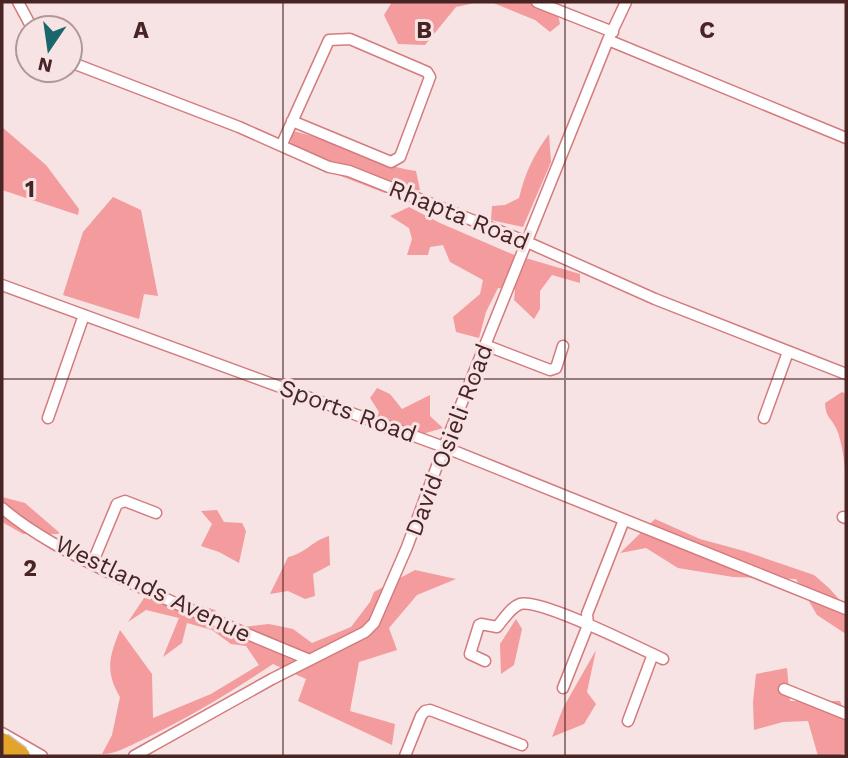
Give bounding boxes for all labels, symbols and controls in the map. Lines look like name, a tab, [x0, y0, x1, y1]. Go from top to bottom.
north arrow	[14, 14, 84, 84]
text: A	[133, 17, 149, 44]
text: B	[416, 17, 432, 44]
text: C	[699, 17, 715, 44]
text: N	[36, 52, 55, 78]
street label: Rhapta Road	[385, 174, 533, 256]
text: 1	[25, 176, 35, 203]
street label: David Osieli Road	[399, 340, 499, 540]
street label: Sports Road	[276, 373, 420, 449]
street label: Westlands Avenue	[51, 529, 255, 649]
text: 2	[23, 555, 37, 582]

